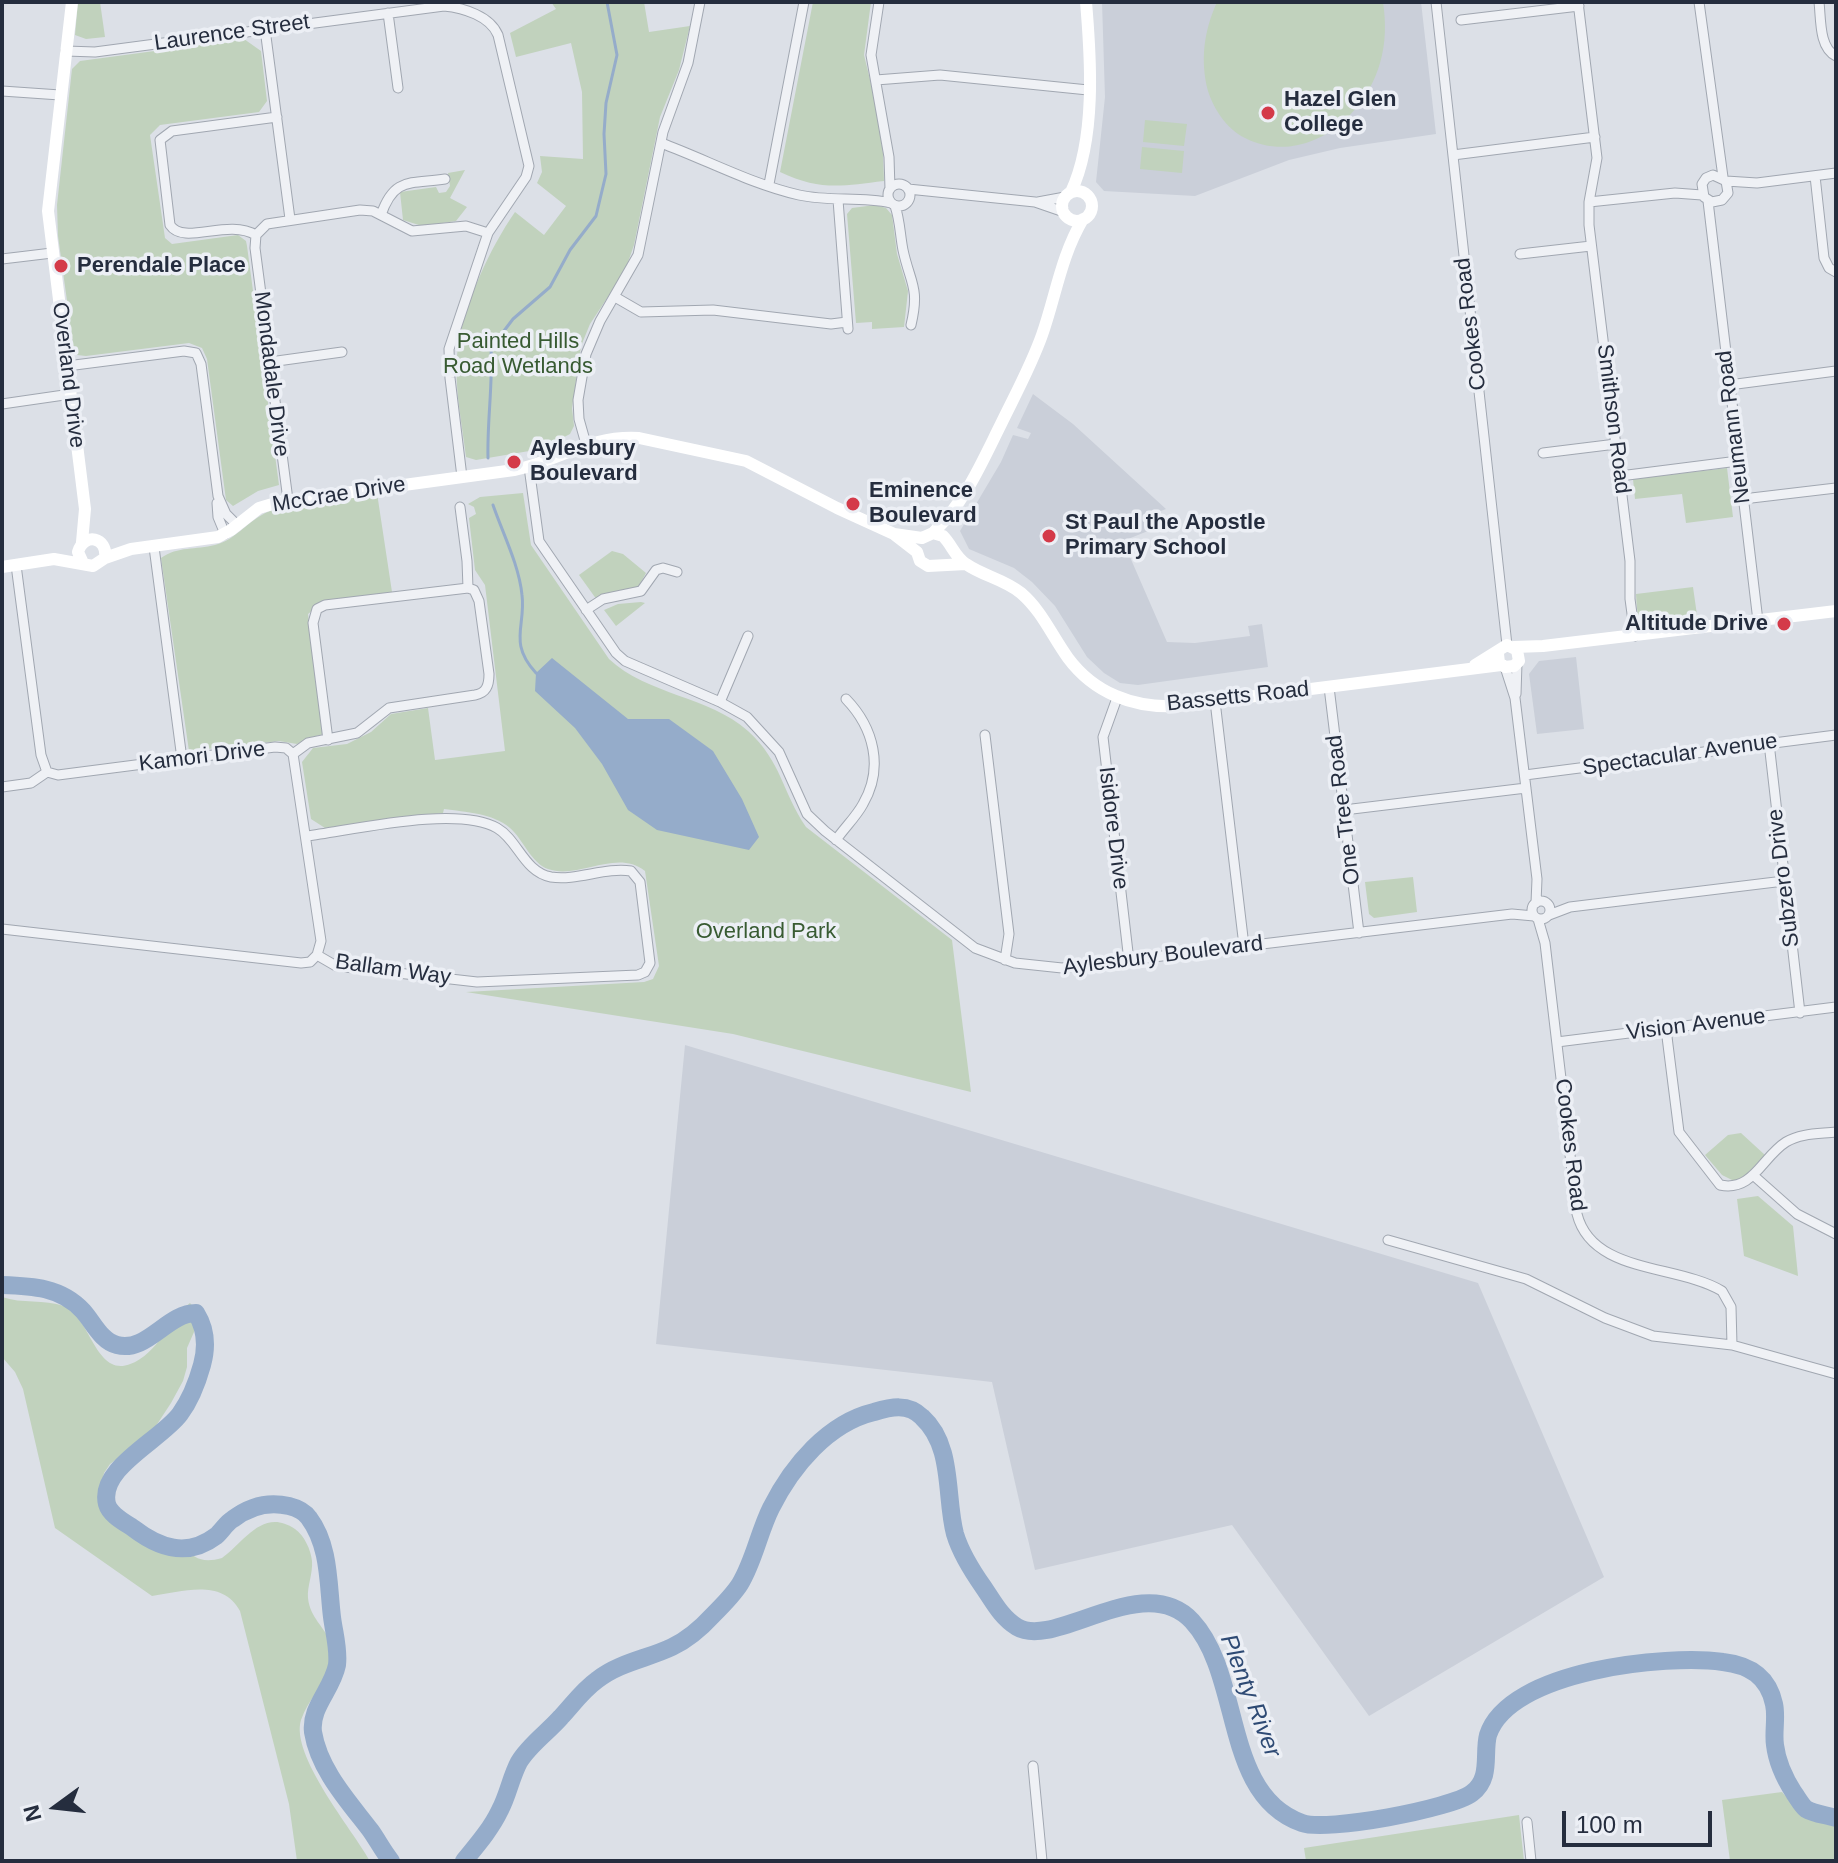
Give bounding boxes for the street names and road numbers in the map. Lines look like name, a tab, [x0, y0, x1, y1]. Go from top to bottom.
street label: Laurence Street	[153, 9, 311, 57]
street label: Cookes Road	[1450, 256, 1492, 392]
street label: Mondadale Drive	[248, 290, 294, 458]
street label: Overland Drive	[46, 301, 90, 449]
street label: Smithson Road	[1591, 343, 1635, 495]
street label: Neumann Road	[1712, 349, 1756, 505]
street label: McCrae Drive	[271, 471, 407, 519]
street label: Bassetts Road	[1165, 676, 1311, 718]
street label: Spectacular Avenue	[1581, 728, 1779, 782]
street label: One Tree Road	[1322, 734, 1366, 886]
street label: Kamori Drive	[137, 736, 267, 778]
street label: Isidore Drive	[1092, 765, 1134, 891]
street label: Subzero Drive	[1762, 807, 1806, 949]
street label: Aylesbury Boulevard	[1061, 931, 1265, 981]
street label: Ballam Way	[333, 949, 453, 991]
street label: Vision Avenue	[1625, 1003, 1767, 1047]
street label: Cookes Road	[1549, 1077, 1591, 1213]

